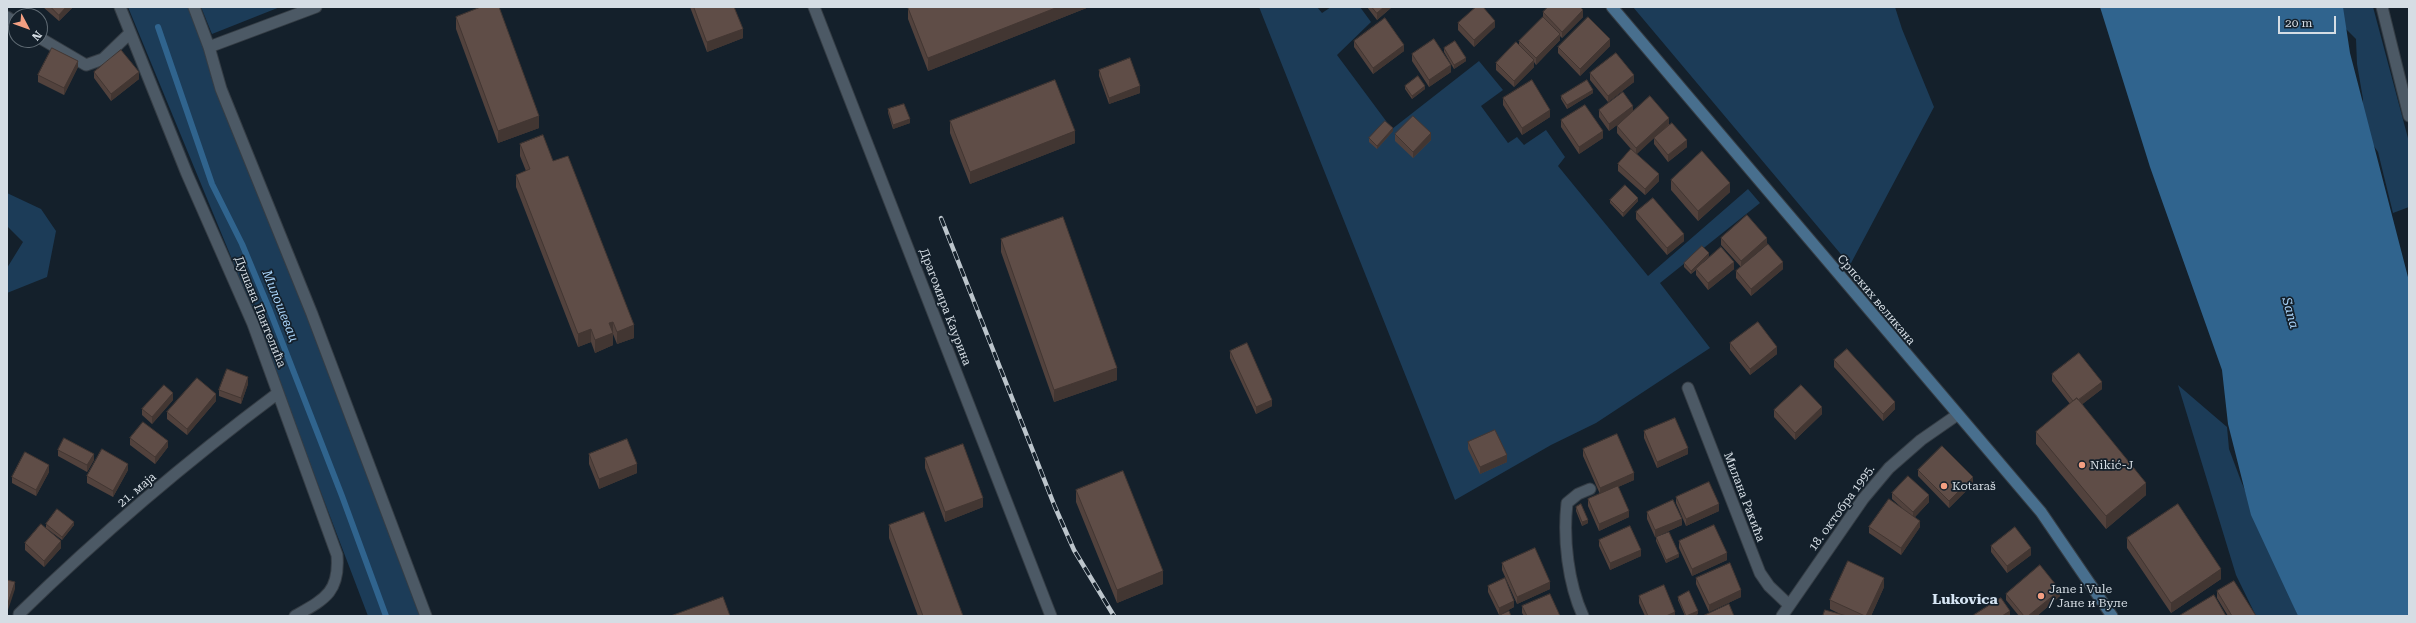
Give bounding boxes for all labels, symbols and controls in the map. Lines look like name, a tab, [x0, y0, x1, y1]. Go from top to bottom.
north arrow	[8, 8, 48, 48]
scale bar	[2280, 8, 2338, 34]
text: 20 m	[2285, 16, 2312, 30]
text: N	[29, 28, 44, 43]
street label: Драгомира Каурина	[916, 246, 974, 368]
street label: Српских великана	[1834, 252, 1918, 348]
street label: Душана Пантелића	[231, 254, 289, 370]
water label: Милошевац	[259, 268, 301, 344]
water label: Sana	[2278, 296, 2302, 330]
street label: Милана Ракића	[1720, 450, 1768, 544]
place label: Nikić-J	[2090, 458, 2134, 472]
marker: Nikić-J	[2077, 460, 2087, 470]
street label: 18. октобра 1995.	[1806, 462, 1878, 554]
street label: 21. маја	[115, 470, 159, 510]
place label: Kotaraš	[1952, 479, 1996, 493]
marker: Kotaraš	[1939, 481, 1949, 491]
place label: Jane i Vule / Јане и Вуле	[2049, 582, 2127, 610]
marker: Jane i Vule / Јане и Вуле	[2036, 591, 2046, 601]
district label: Lukovica	[1932, 592, 1998, 608]

